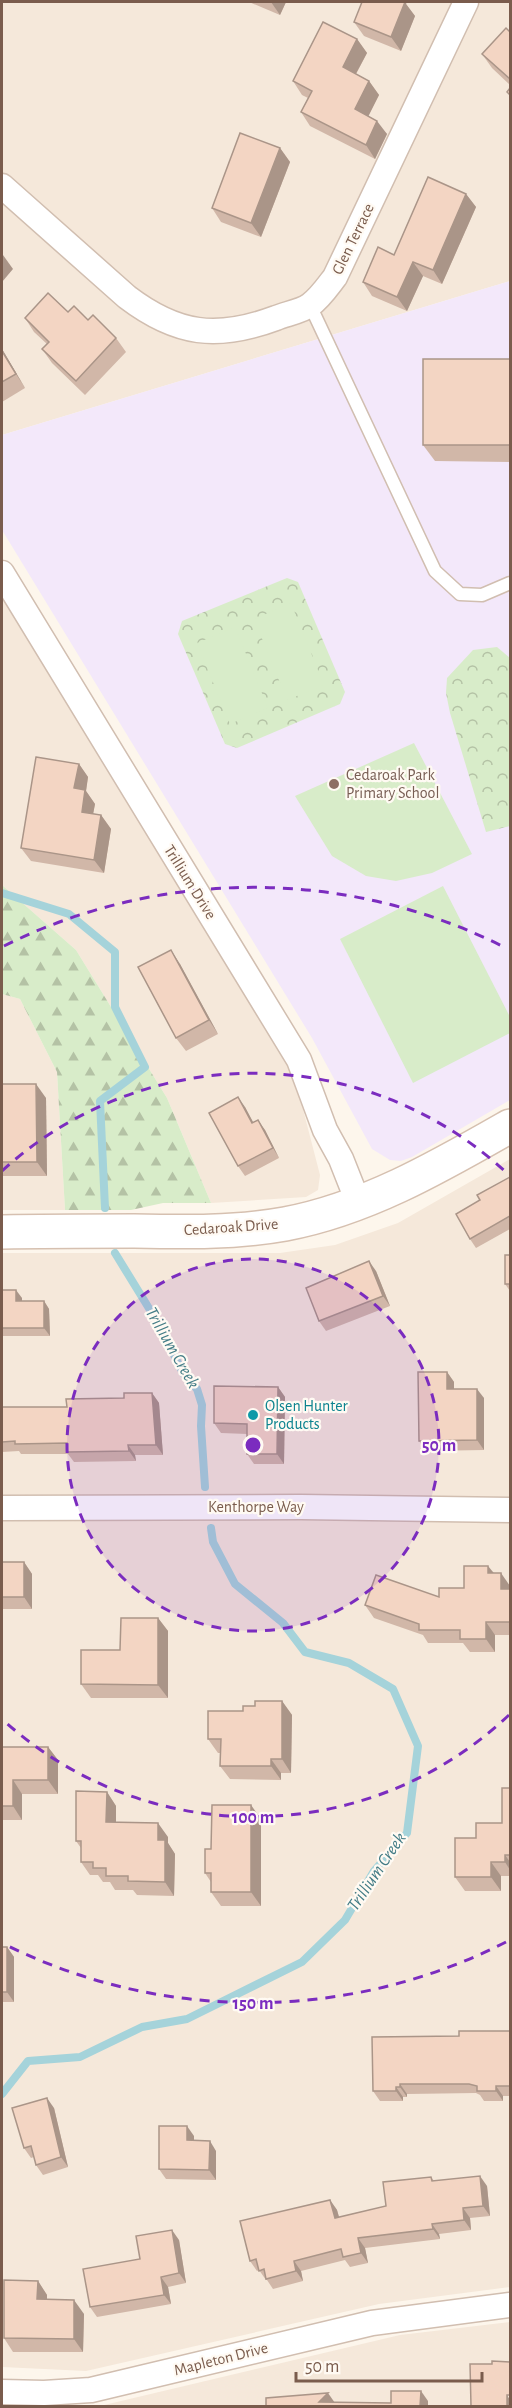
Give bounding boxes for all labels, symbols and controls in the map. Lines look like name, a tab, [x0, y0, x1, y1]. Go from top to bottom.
street label: Glen Terrace	[329, 201, 377, 277]
place label: Cedaroak Park Primary School	[346, 767, 439, 802]
marker: Cedaroak Park Primary School	[327, 777, 341, 791]
street label: Trillium Drive	[161, 842, 219, 922]
street label: Cedaroak Drive	[183, 1216, 279, 1238]
water label: Trillium Creek	[142, 1304, 202, 1392]
place label: Olsen Hunter Products	[265, 1398, 349, 1432]
marker: Olsen Hunter Products	[246, 1408, 260, 1422]
centre of rings	[243, 1435, 263, 1455]
text: 50 m	[422, 1437, 456, 1455]
street label: Kenthorpe Way	[208, 1499, 304, 1516]
text: 100 m	[232, 1809, 274, 1827]
water label: Trillium Creek	[344, 1830, 410, 1914]
text: 150 m	[233, 1995, 273, 2013]
street label: Mapleton Drive	[172, 2340, 270, 2378]
scale bar	[296, 2345, 482, 2383]
text: 50 m	[305, 2358, 339, 2376]

